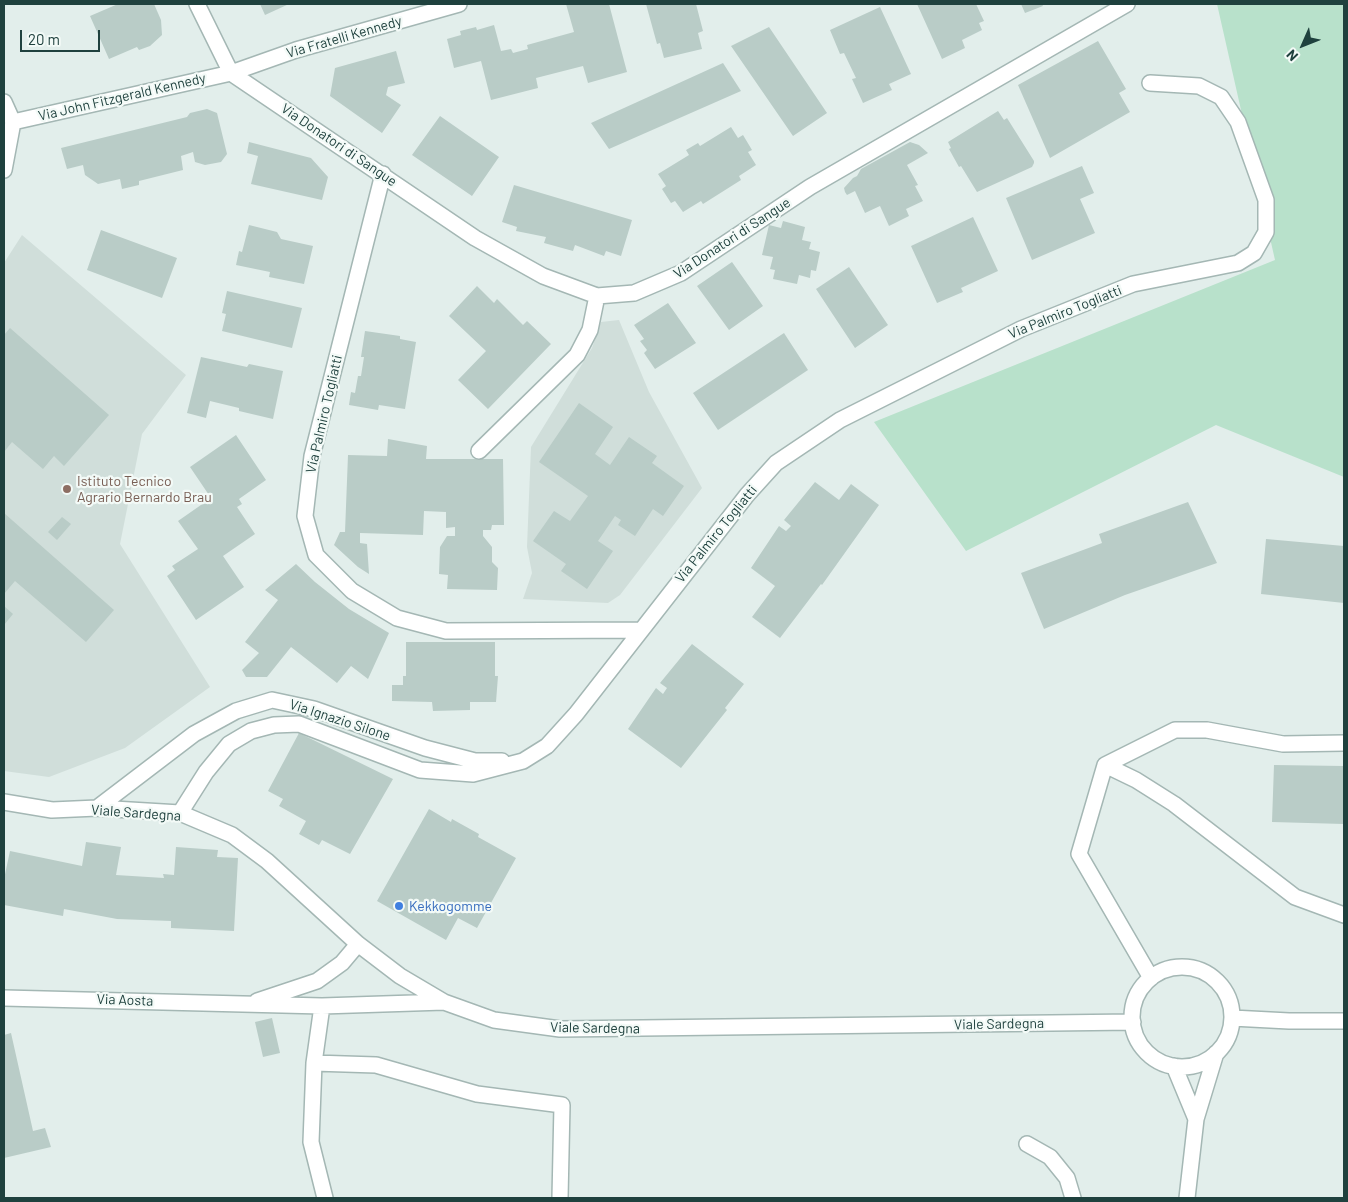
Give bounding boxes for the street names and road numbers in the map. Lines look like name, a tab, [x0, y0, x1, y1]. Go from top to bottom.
street label: Via Fratelli Kennedy	[284, 12, 404, 62]
street label: Via John Fitzgerald Kennedy	[37, 70, 207, 124]
street label: Via Donatori di Sangue	[278, 100, 400, 190]
street label: Via Donatori di Sangue	[670, 194, 794, 282]
street label: Via Palmiro Togliatti	[1006, 282, 1124, 342]
street label: Via Palmiro Togliatti	[302, 353, 346, 475]
street label: Via Palmiro Togliatti	[671, 482, 761, 586]
street label: Via Ignazio Silone	[287, 696, 393, 744]
street label: Viale Sardegna	[90, 801, 182, 825]
street label: Via Aosta	[96, 991, 154, 1009]
street label: Viale Sardegna	[954, 1015, 1044, 1033]
street label: Viale Sardegna	[550, 1019, 640, 1037]

